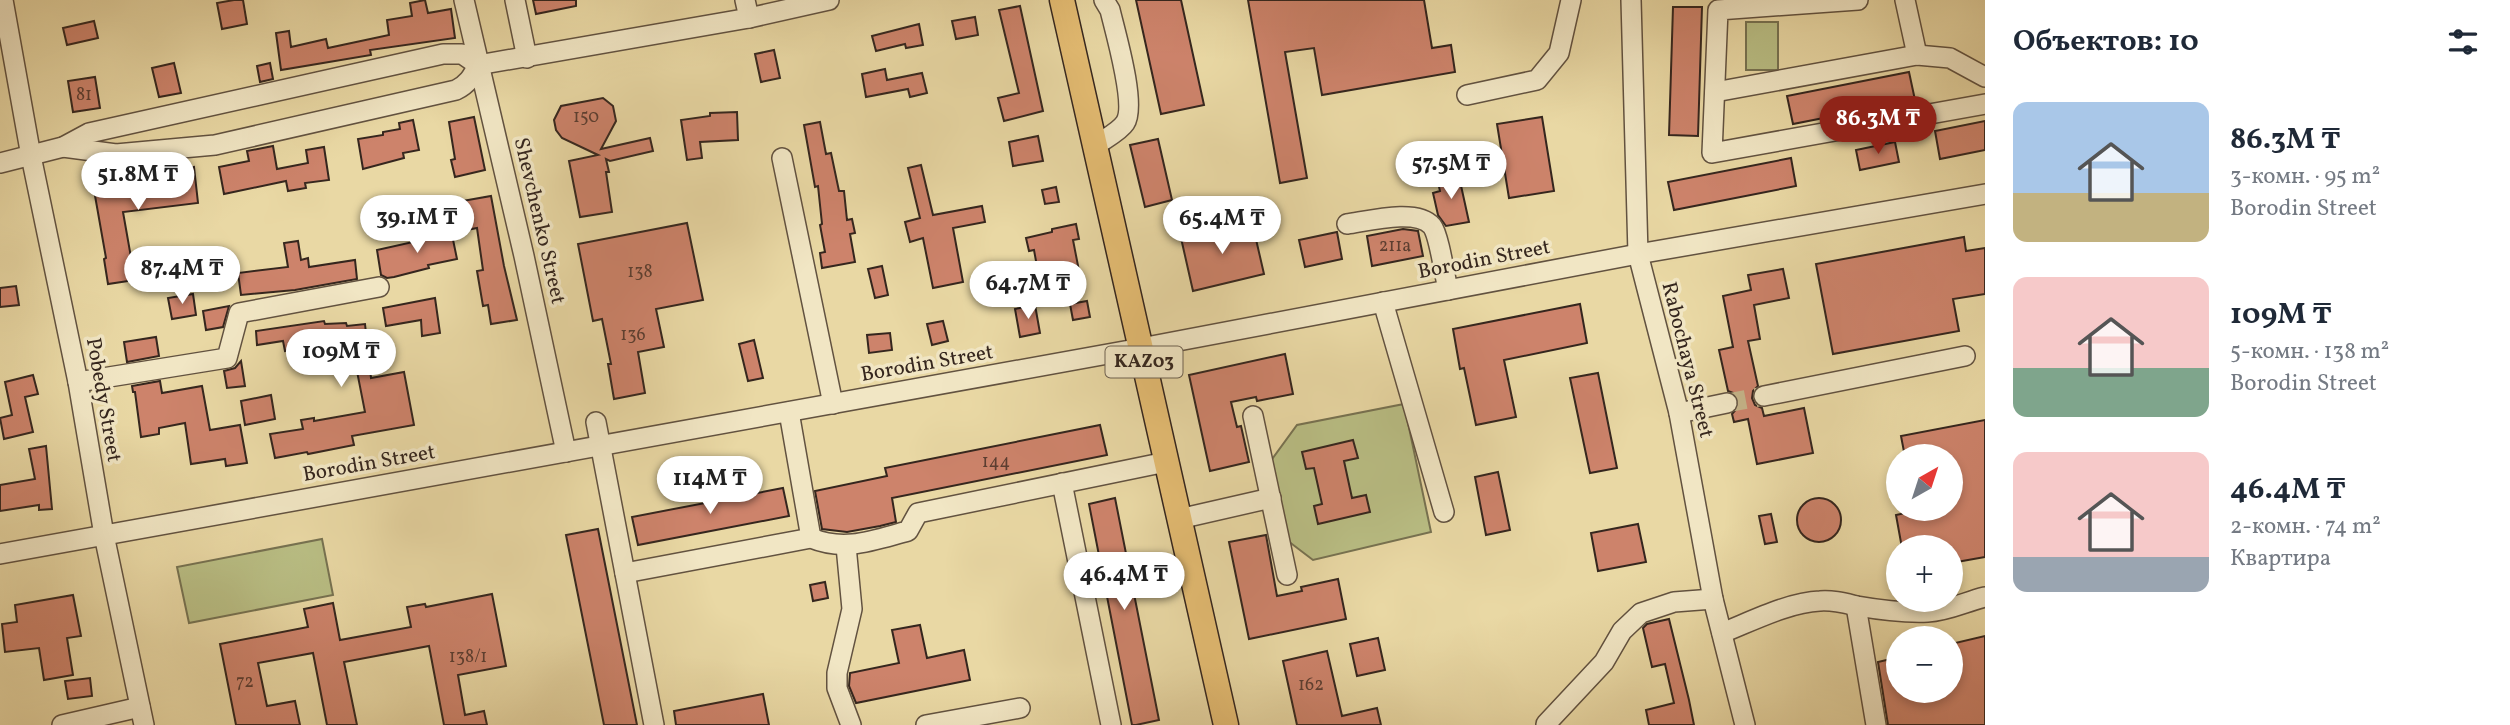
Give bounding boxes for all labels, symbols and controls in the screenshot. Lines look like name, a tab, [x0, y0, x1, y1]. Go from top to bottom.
text: Объектов: 10	[2013, 21, 2199, 63]
icon: filters	[2444, 23, 2482, 61]
house number: 81	[76, 83, 92, 108]
pin: 86.3M ₸	[1813, 96, 1943, 156]
text: 86.3M ₸	[1836, 103, 1920, 135]
house number: 150	[573, 105, 599, 130]
text: 86.3M ₸	[2230, 119, 2341, 161]
icon: home	[2069, 130, 2153, 214]
street label: Shevchenko Street	[506, 135, 572, 307]
pin: 57.5M ₸	[1386, 142, 1516, 201]
text: 57.5M ₸	[1411, 148, 1491, 180]
pin: 51.8M ₸	[73, 152, 203, 212]
text: 51.8M ₸	[97, 159, 179, 191]
text: 3-комн. · 95 m²	[2230, 161, 2380, 193]
text: Borodin Street	[2230, 193, 2377, 225]
pin: 39.1M ₸	[352, 196, 482, 255]
pin: 65.4M ₸	[1157, 196, 1287, 256]
text: 39.1M ₸	[376, 202, 458, 234]
text: 65.4M ₸	[1179, 203, 1265, 235]
street label: Borodin Street	[1415, 233, 1553, 287]
house number: 211а	[1379, 234, 1411, 259]
pin: 87.4M ₸	[117, 246, 247, 306]
text: 87.4M ₸	[140, 253, 224, 285]
house number: 138	[627, 260, 653, 285]
pin: 64.7M ₸	[963, 262, 1093, 321]
text: 64.7M ₸	[986, 268, 1070, 300]
street label: Rabochaya Street	[1654, 279, 1720, 441]
text: 109M ₸	[2230, 294, 2332, 336]
icon: home	[2069, 305, 2153, 389]
house number: 136	[620, 323, 646, 348]
pin: 109M ₸	[284, 330, 398, 389]
street label: Pobedy Street	[78, 335, 128, 465]
text: 109M ₸	[302, 336, 380, 368]
text: 5-комн. · 138 m²	[2230, 336, 2389, 368]
street label: Borodin Street	[858, 338, 996, 390]
road number: KАZ03	[1106, 346, 1182, 378]
text: Borodin Street	[2230, 368, 2377, 400]
street label: Borodin Street	[300, 438, 438, 490]
north arrow	[1886, 444, 1964, 522]
map controls	[1886, 444, 1963, 703]
house number: 144	[982, 450, 1010, 475]
pin: 114M ₸	[653, 456, 767, 516]
text: 114M ₸	[673, 463, 747, 495]
text: 46.4M ₸	[2230, 469, 2346, 511]
icon: home	[2069, 480, 2153, 564]
text: 2-комн. · 74 m²	[2230, 511, 2381, 543]
button: +	[1886, 535, 1963, 612]
text: Квартира	[2230, 543, 2331, 575]
pin: 46.4M ₸	[1059, 552, 1189, 612]
text: 46.4M ₸	[1080, 559, 1168, 591]
button: −	[1886, 626, 1963, 703]
house number: 138/1	[449, 645, 487, 670]
house number: 72	[236, 670, 254, 695]
house number: 162	[1298, 673, 1324, 698]

